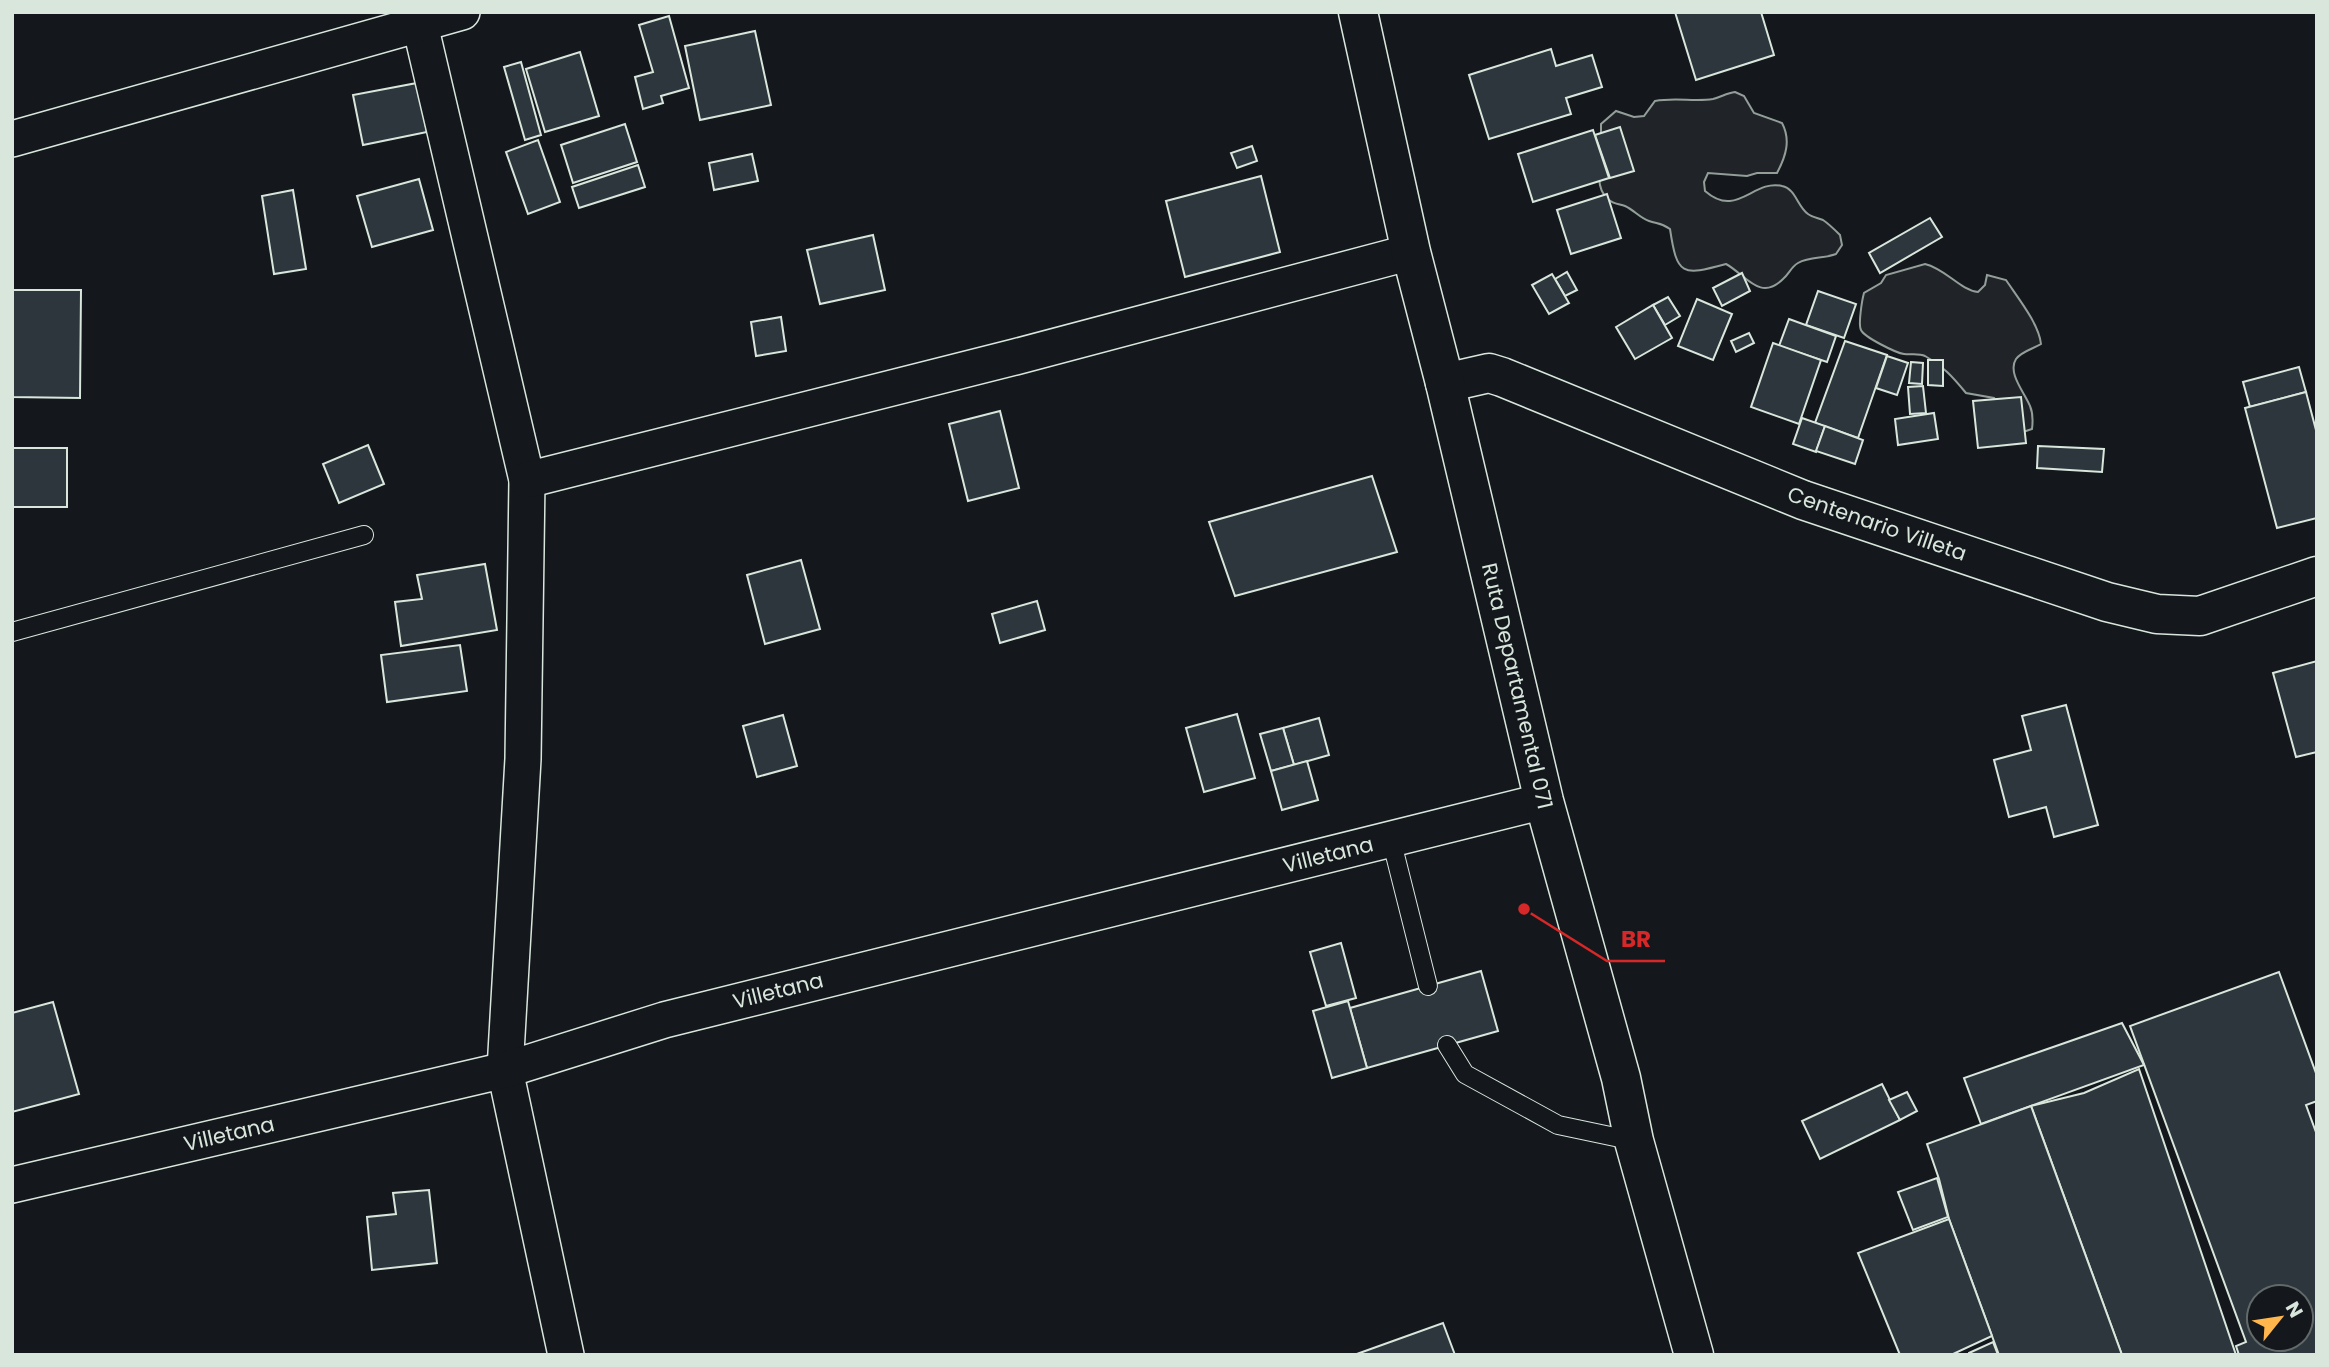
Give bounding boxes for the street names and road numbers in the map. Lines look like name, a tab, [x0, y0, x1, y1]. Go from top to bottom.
street label: Centenario Villeta	[1784, 479, 1971, 568]
street label: Ruta Departamental 071	[1475, 560, 1560, 812]
street label: Villetana	[1280, 829, 1376, 880]
street label: Villetana	[730, 965, 826, 1016]
street label: Villetana	[181, 1109, 277, 1158]

